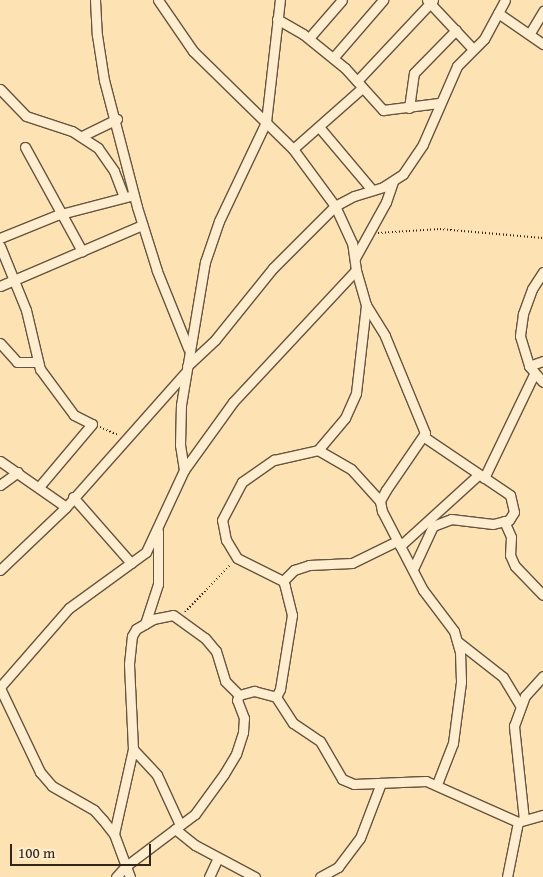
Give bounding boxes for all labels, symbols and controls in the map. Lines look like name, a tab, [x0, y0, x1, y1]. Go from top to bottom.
scale bar	[12, 834, 154, 866]
text: 100 m	[18, 842, 55, 863]

